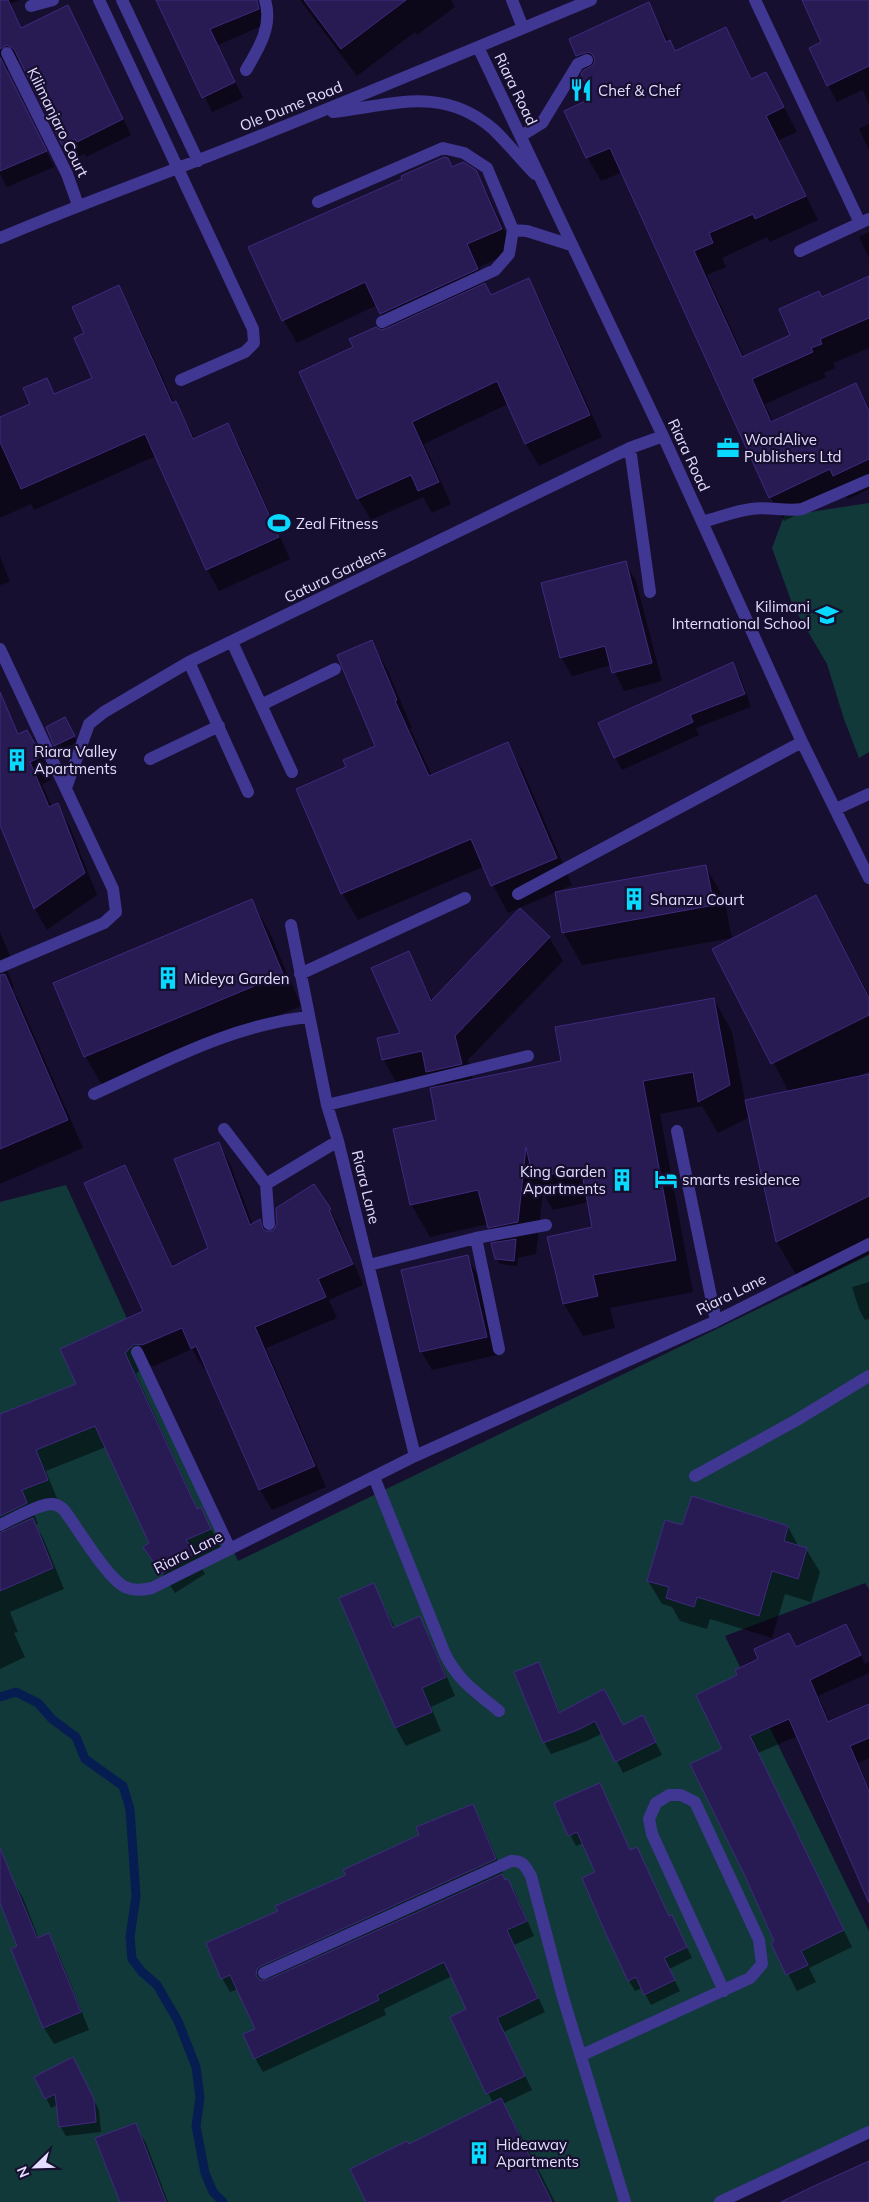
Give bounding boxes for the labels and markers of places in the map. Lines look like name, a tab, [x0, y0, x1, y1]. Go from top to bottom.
restaurant icon: Chef & Chef	[568, 77, 594, 103]
place label: Chef & Chef	[598, 81, 681, 100]
place label: WordAlive Publishers Ltd	[744, 430, 842, 466]
office icon: WordAlive Publishers Ltd	[715, 435, 741, 461]
sports icon: Zeal Fitness	[266, 510, 292, 536]
place label: Zeal Fitness	[296, 514, 378, 533]
place label: Kilimani International School	[672, 597, 810, 633]
school or university icon: Kilimani International School	[814, 602, 840, 628]
place label: Riara Valley Apartments	[34, 742, 117, 778]
building icon: Riara Valley Apartments	[4, 747, 30, 773]
building icon: Shanzu Court	[621, 886, 647, 912]
place label: Shanzu Court	[650, 890, 744, 909]
building icon: Mideya Garden	[155, 965, 181, 991]
place label: Mideya Garden	[184, 969, 290, 988]
place label: King Garden Apartments	[520, 1162, 606, 1198]
hotel icon: smarts residence	[653, 1166, 679, 1192]
building icon: King Garden Apartments	[609, 1167, 635, 1193]
place label: smarts residence	[682, 1170, 800, 1189]
place label: Hideaway Apartments	[496, 2135, 579, 2171]
building icon: Hideaway Apartments	[466, 2140, 492, 2166]

